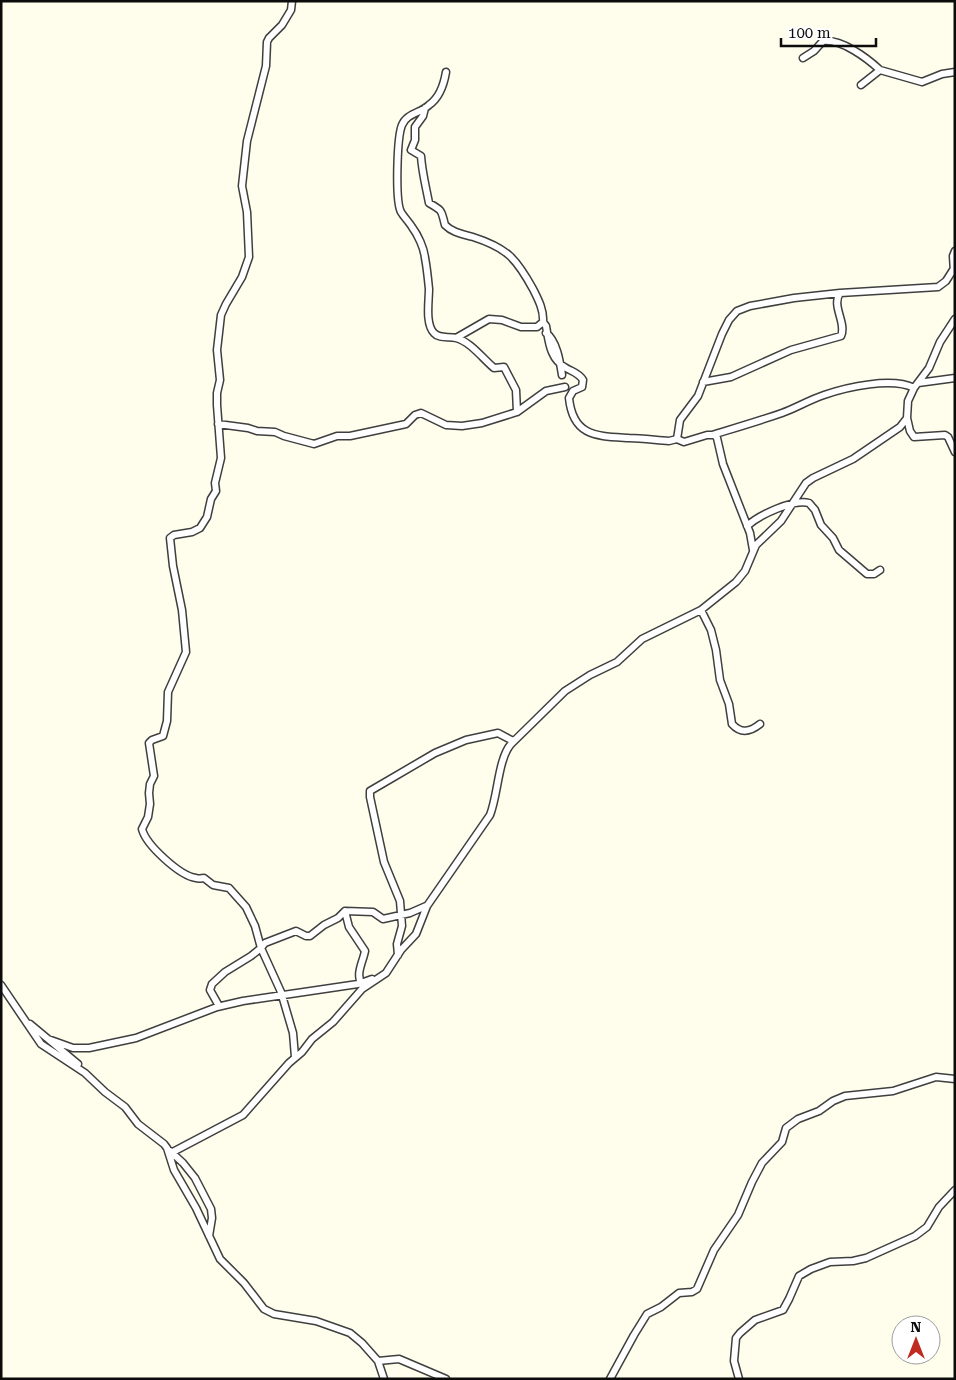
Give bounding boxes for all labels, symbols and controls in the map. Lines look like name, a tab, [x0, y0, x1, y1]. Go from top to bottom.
scale bar	[781, 15, 876, 47]
text: 100 m	[788, 24, 831, 42]
north arrow	[891, 1315, 941, 1365]
text: N	[911, 1319, 922, 1335]

